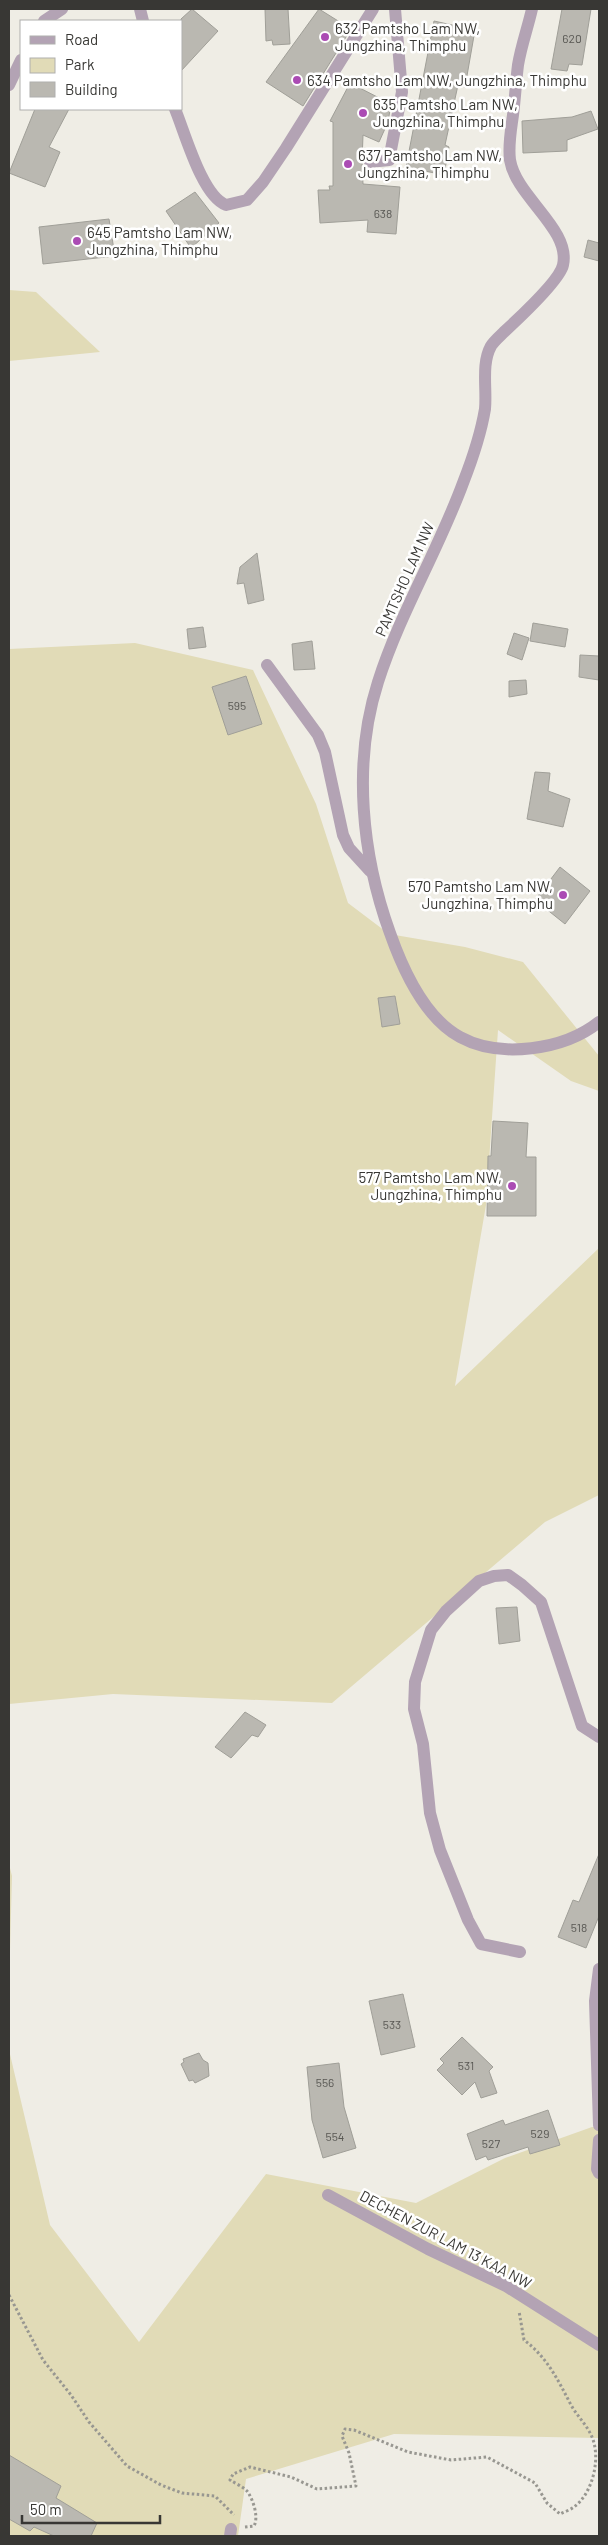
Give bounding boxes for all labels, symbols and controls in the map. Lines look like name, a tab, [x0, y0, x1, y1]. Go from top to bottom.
place label: 632 Pamtsho Lam NW, Jungzhina, Thimphu	[335, 19, 480, 54]
legend	[20, 20, 182, 110]
text: Road	[65, 30, 98, 48]
marker: 632 Pamtsho Lam NW, Jungzhina, Thimphu	[319, 31, 331, 43]
house number: 620	[562, 31, 582, 45]
text: Park	[65, 55, 95, 73]
place label: 634 Pamtsho Lam NW, Jungzhina, Thimphu	[307, 71, 587, 89]
marker: 634 Pamtsho Lam NW, Jungzhina, Thimphu	[291, 74, 303, 86]
text: Building	[65, 80, 118, 98]
place label: 635 Pamtsho Lam NW, Jungzhina, Thimphu	[373, 95, 518, 130]
marker: 635 Pamtsho Lam NW, Jungzhina, Thimphu	[357, 107, 369, 119]
place label: 637 Pamtsho Lam NW, Jungzhina, Thimphu	[358, 146, 502, 181]
marker: 637 Pamtsho Lam NW, Jungzhina, Thimphu	[342, 158, 354, 170]
house number: 638	[374, 206, 392, 220]
place label: 645 Pamtsho Lam NW, Jungzhina, Thimphu	[87, 223, 232, 258]
marker: 645 Pamtsho Lam NW, Jungzhina, Thimphu	[71, 235, 83, 247]
street label: PAMTSHO LAM NW	[371, 519, 437, 639]
house number: 595	[228, 698, 246, 712]
place label: 570 Pamtsho Lam NW, Jungzhina, Thimphu	[408, 877, 553, 912]
marker: 570 Pamtsho Lam NW, Jungzhina, Thimphu	[557, 889, 569, 901]
place label: 577 Pamtsho Lam NW, Jungzhina, Thimphu	[358, 1168, 502, 1203]
marker: 577 Pamtsho Lam NW, Jungzhina, Thimphu	[506, 1180, 518, 1192]
house number: 518	[571, 1920, 587, 1934]
house number: 533	[383, 2017, 401, 2031]
house number: 531	[458, 2058, 474, 2072]
house number: 556	[316, 2075, 334, 2089]
house number: 529	[531, 2126, 549, 2140]
house number: 554	[326, 2129, 344, 2143]
house number: 527	[482, 2136, 500, 2150]
street label: DECHEN ZUR LAM 13 KAA NW	[357, 2186, 535, 2292]
scale bar	[22, 2492, 160, 2524]
text: 50 m	[30, 2500, 62, 2518]

